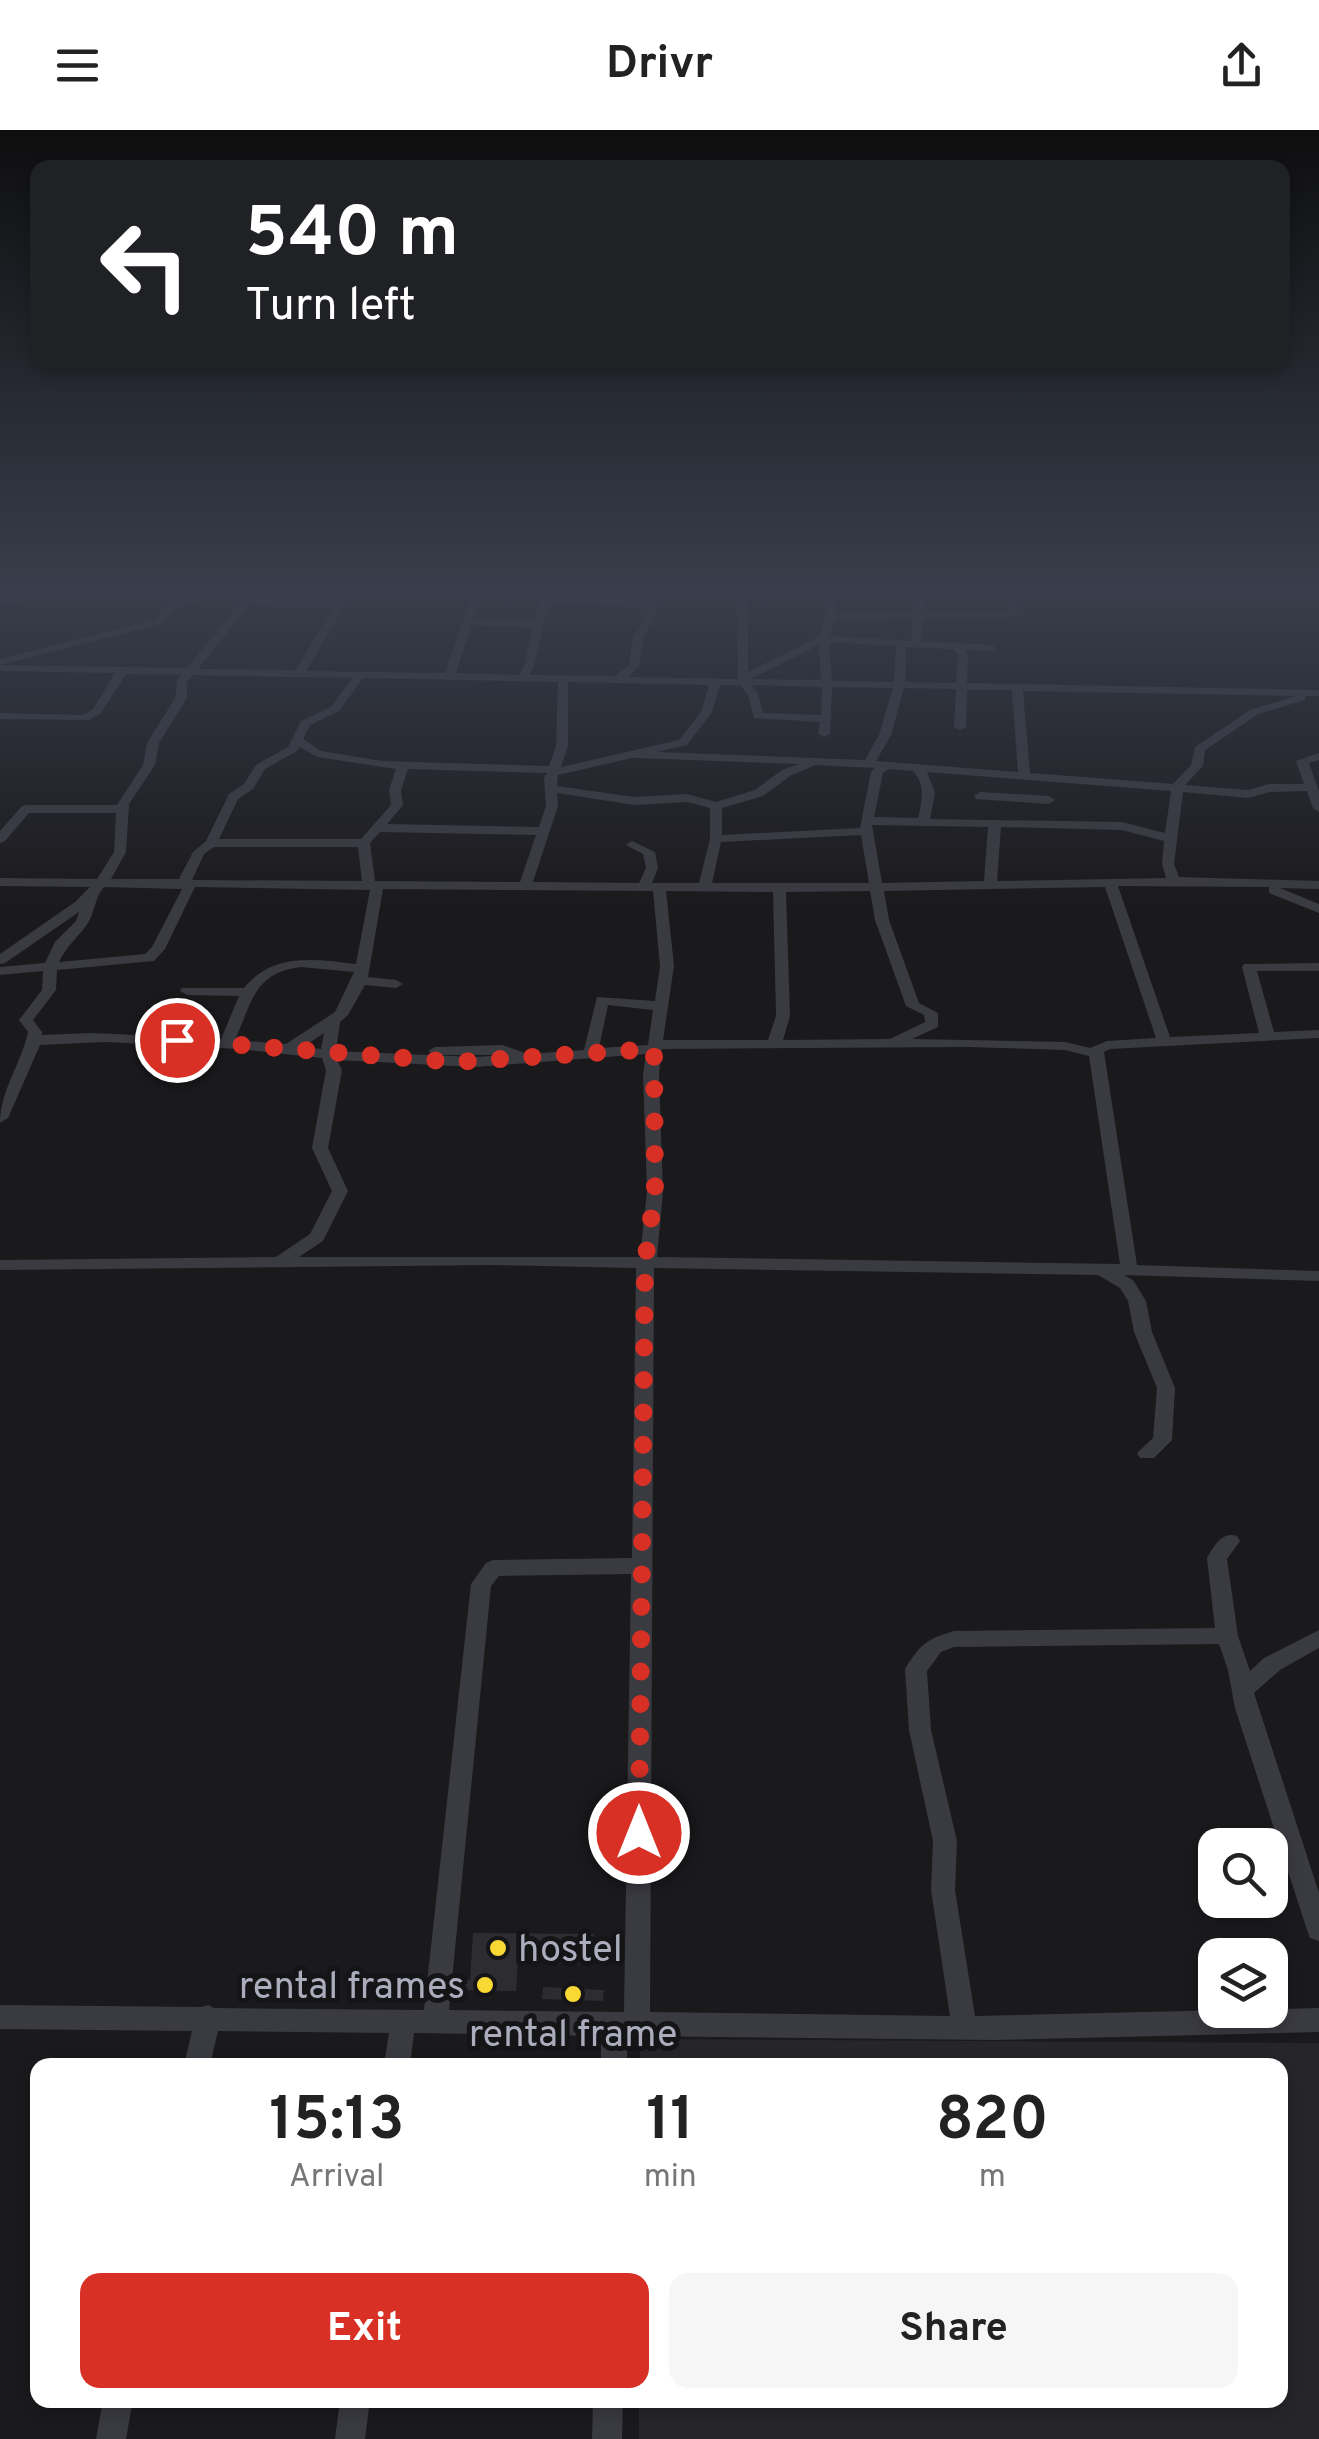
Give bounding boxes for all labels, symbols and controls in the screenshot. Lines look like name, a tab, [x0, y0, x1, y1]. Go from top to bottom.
text: Drivr	[606, 37, 713, 94]
icon: menu	[50, 38, 105, 93]
icon: share	[1214, 38, 1269, 93]
text: 540 m	[245, 192, 459, 281]
icon: left	[80, 200, 210, 330]
text: Turn left	[245, 279, 416, 336]
pin	[135, 998, 220, 1083]
icon: arrive	[150, 1013, 205, 1068]
position arrow	[587, 1781, 691, 1885]
map controls	[1198, 1828, 1288, 2028]
button: search	[1198, 1828, 1288, 1918]
place label: hostel	[518, 1927, 623, 1976]
marker: hostel	[487, 1937, 509, 1959]
button: layers	[1198, 1938, 1288, 2028]
place label: rental frames	[239, 1964, 465, 2013]
marker: rental frames	[474, 1974, 496, 1996]
marker: rental frame	[562, 1983, 584, 2005]
place label: rental frame	[469, 2012, 677, 2061]
text: 15:13	[269, 2085, 404, 2161]
text: 11	[646, 2085, 694, 2161]
text: 820	[936, 2085, 1049, 2161]
text: Arrival	[289, 2158, 385, 2198]
text: min	[644, 2158, 697, 2198]
text: m	[979, 2158, 1006, 2198]
button: Exit	[80, 2273, 649, 2388]
button: Share	[669, 2273, 1238, 2388]

